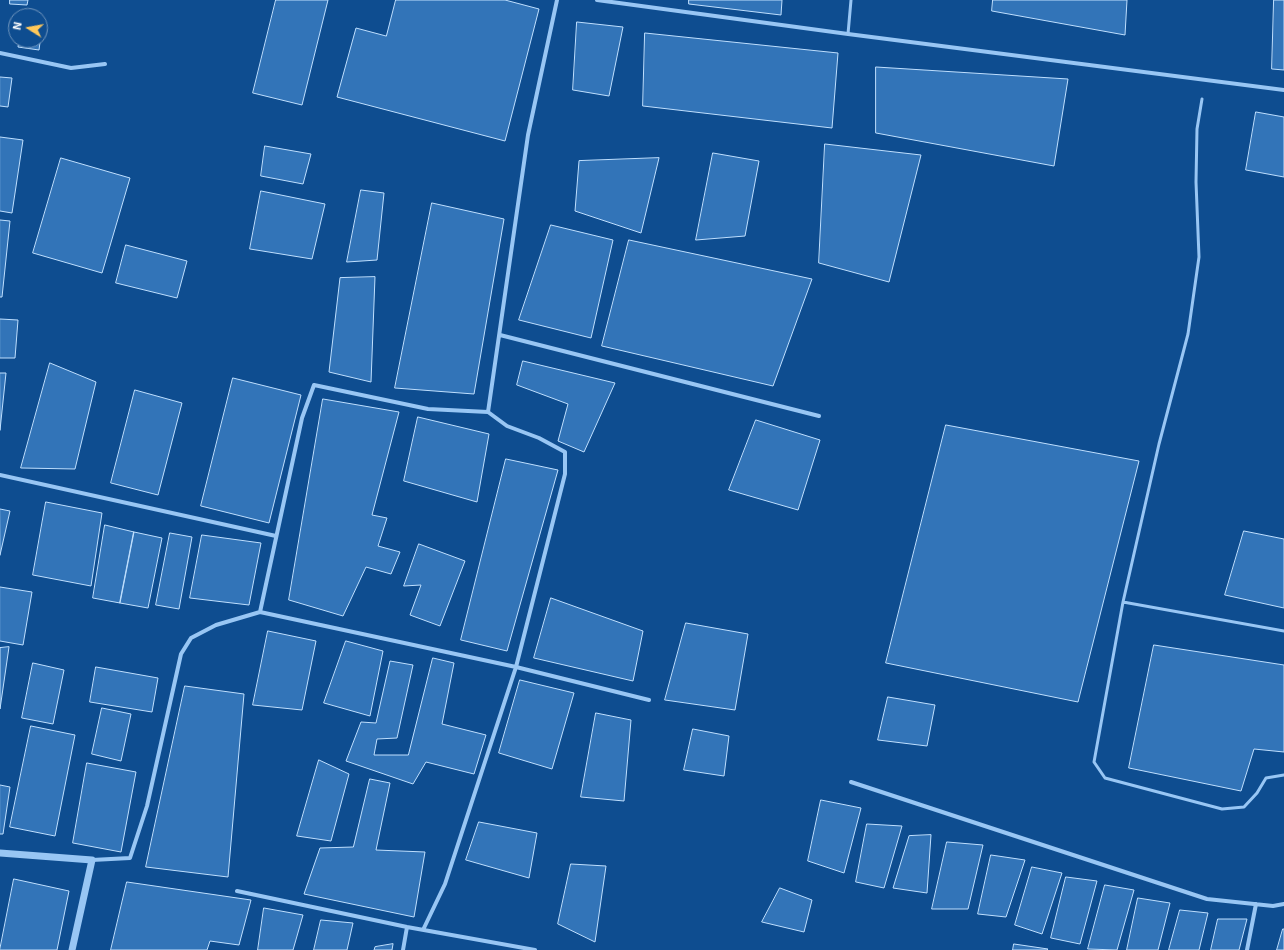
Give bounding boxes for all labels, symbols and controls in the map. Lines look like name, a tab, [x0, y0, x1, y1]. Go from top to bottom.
north arrow	[8, 8, 48, 48]
text: N	[10, 21, 24, 31]

